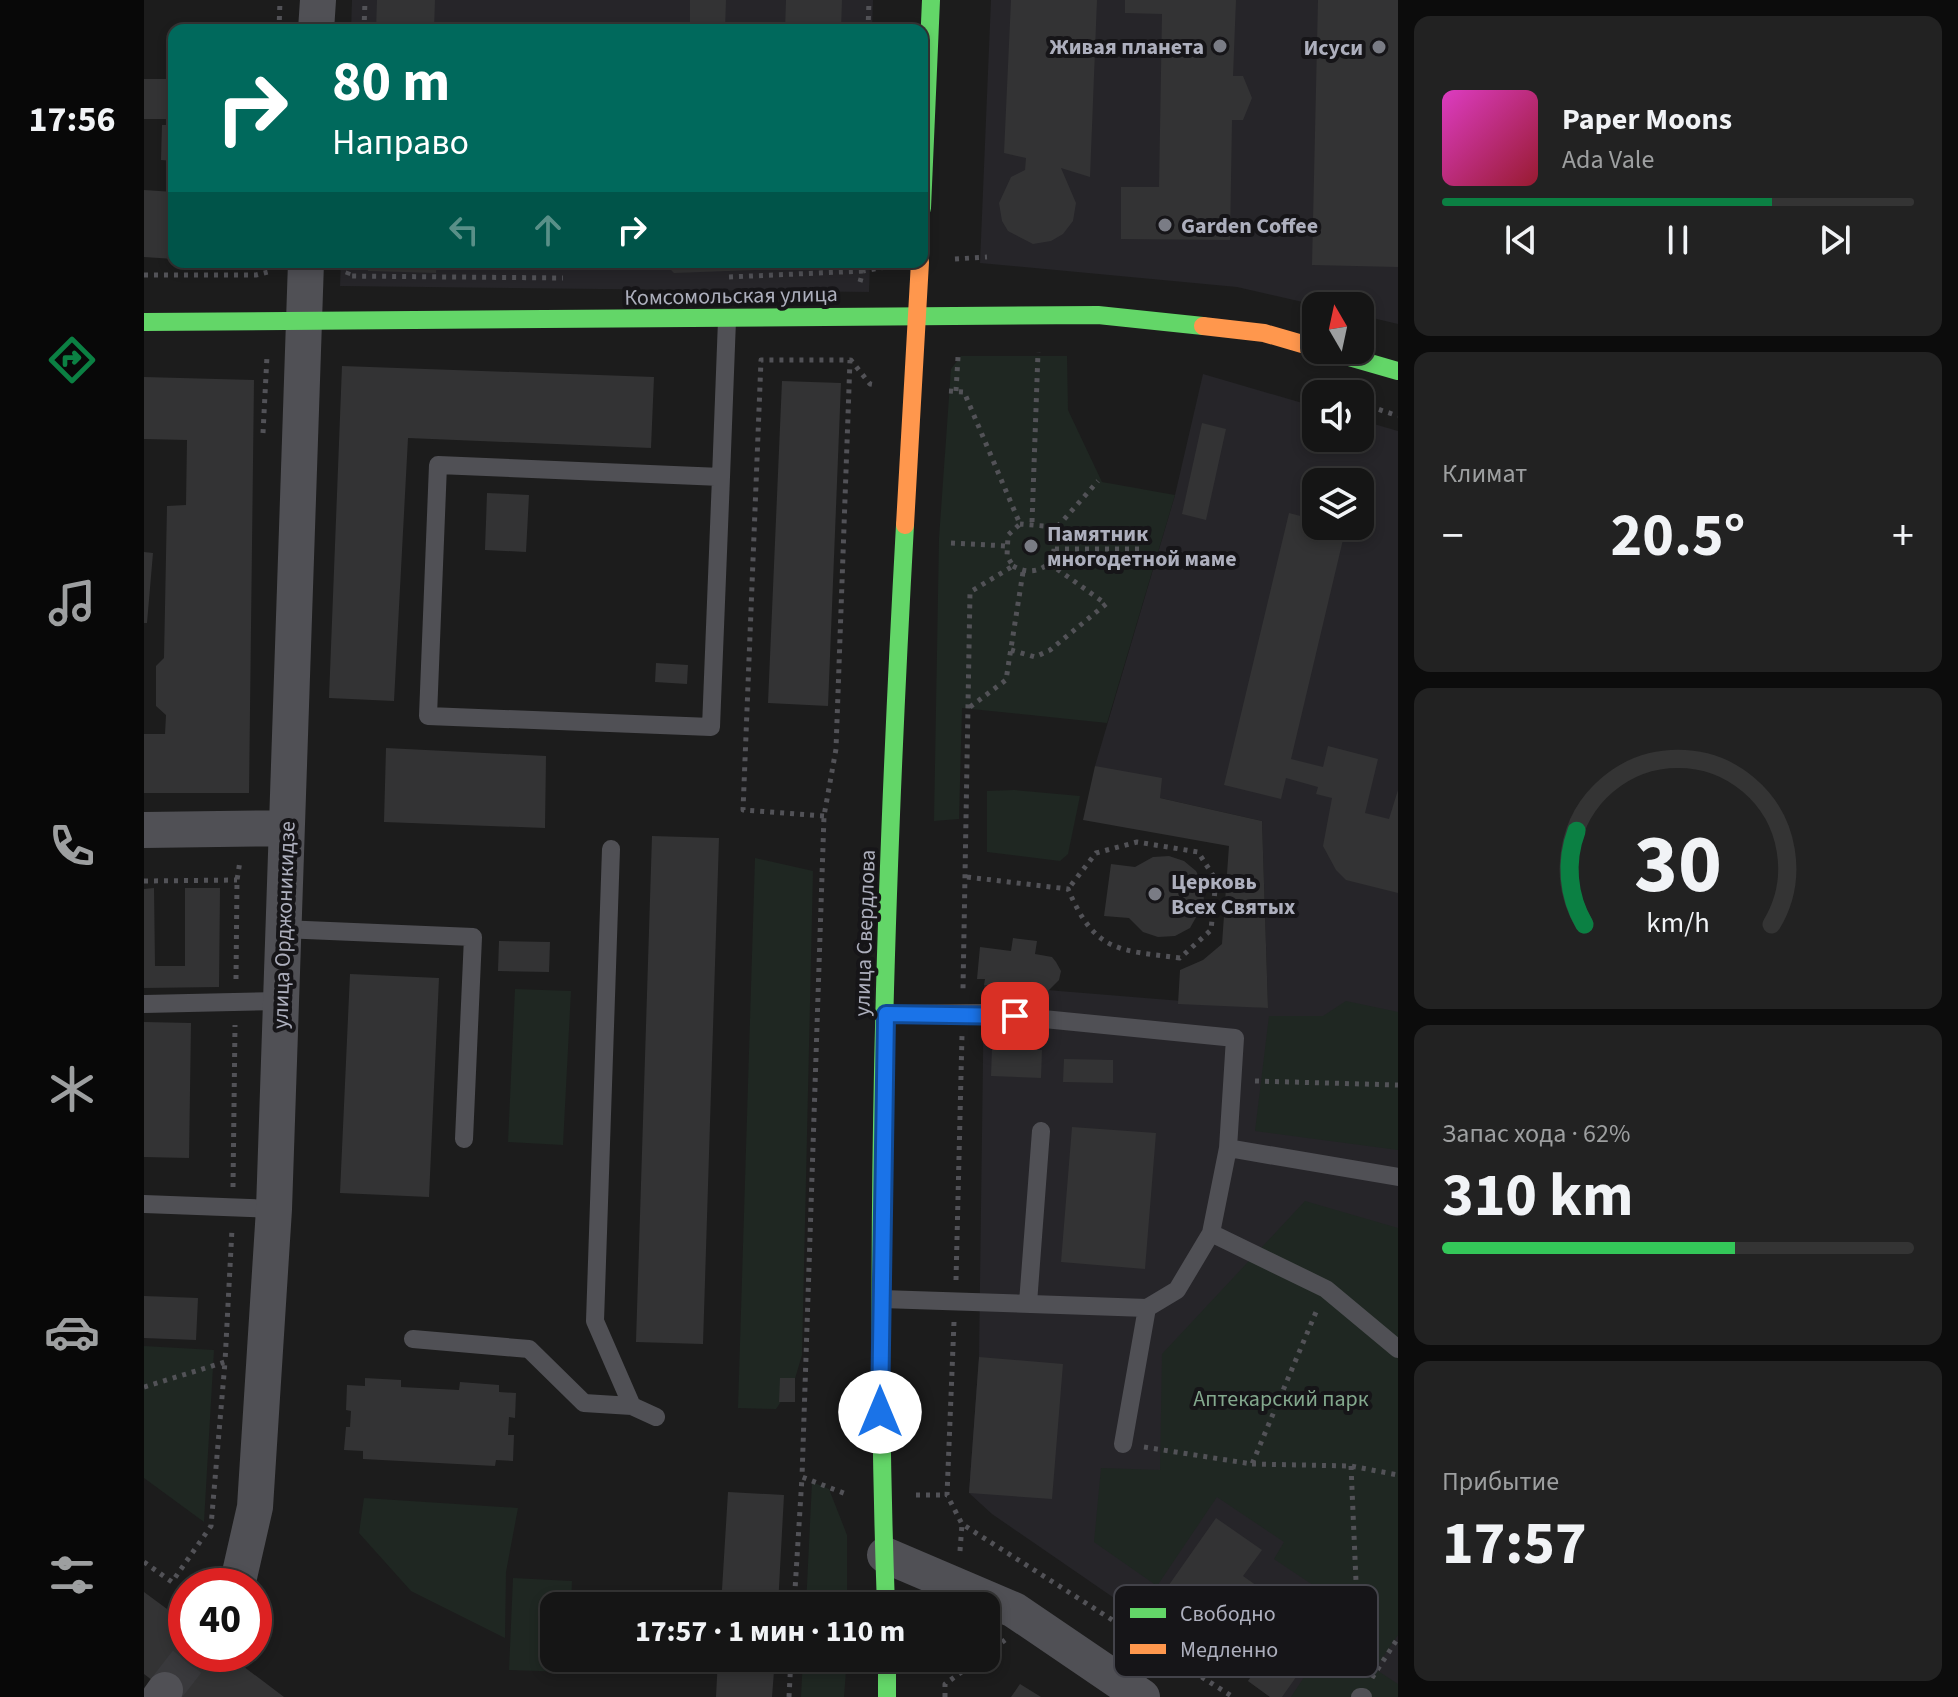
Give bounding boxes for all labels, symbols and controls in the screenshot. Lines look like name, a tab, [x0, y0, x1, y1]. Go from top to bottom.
place label: Живая планета	[1050, 31, 1204, 63]
place label: Исуси	[1303, 32, 1363, 64]
marker: Живая планета	[1211, 37, 1229, 55]
marker: Исуси	[1370, 38, 1388, 56]
text: 80 m	[332, 43, 450, 122]
icon: right	[200, 56, 304, 160]
text: 17:56	[29, 94, 115, 145]
text: Paper Moons	[1562, 98, 1732, 141]
text: Направо	[332, 117, 469, 168]
text: Ada Vale	[1562, 141, 1654, 178]
icon: left	[442, 208, 486, 252]
icon: ahead	[526, 208, 570, 252]
icon: right	[610, 208, 654, 252]
place label: Garden Coffee	[1181, 210, 1318, 242]
marker: Garden Coffee	[1156, 216, 1174, 234]
icon: previous	[1499, 218, 1543, 262]
icon: pause	[1656, 218, 1700, 262]
icon: next	[1813, 218, 1857, 262]
street label: Комсомольская улица	[624, 278, 838, 314]
north arrow	[1302, 292, 1374, 364]
map controls	[1302, 292, 1374, 540]
icon: directions	[44, 332, 100, 388]
button: sound	[1302, 380, 1374, 452]
text: Климат	[1442, 455, 1527, 492]
button: layers	[1302, 468, 1374, 540]
text: 20.5°	[1611, 494, 1745, 579]
text: −	[1442, 505, 1464, 568]
text: +	[1892, 505, 1914, 568]
place label: Памятник многодетной маме	[1047, 518, 1237, 575]
marker: Памятник многодетной маме	[1022, 537, 1040, 555]
icon: music	[44, 575, 100, 631]
text: 30	[1634, 805, 1722, 923]
icon: phone	[44, 818, 100, 874]
street label: улица Орджоникидзе	[264, 820, 304, 1030]
street label: улица Свердлова	[846, 849, 884, 1017]
place label: Церковь Всех Святых	[1171, 866, 1295, 923]
marker: Церковь Всех Святых	[1146, 885, 1164, 903]
text: km/h	[1646, 903, 1710, 943]
pin	[981, 982, 1049, 1050]
icon: arrive	[993, 994, 1037, 1038]
icon: climate	[44, 1061, 100, 1117]
text: Запас хода · 62%	[1442, 1115, 1630, 1152]
text: 310 km	[1442, 1154, 1633, 1239]
icon: car	[44, 1304, 100, 1360]
position arrow	[838, 1370, 922, 1454]
park label: Аптекарский парк	[1193, 1383, 1369, 1415]
text: Прибытие	[1442, 1463, 1559, 1500]
text: 17:57	[1442, 1502, 1587, 1587]
icon: filters	[44, 1547, 100, 1603]
speed limit sign: 40	[168, 1568, 272, 1672]
legend	[1114, 1585, 1378, 1677]
text: Свободно	[1180, 1598, 1276, 1630]
text: 17:57 · 1 мин · 110 m	[635, 1610, 905, 1653]
text: Медленно	[1180, 1634, 1278, 1666]

